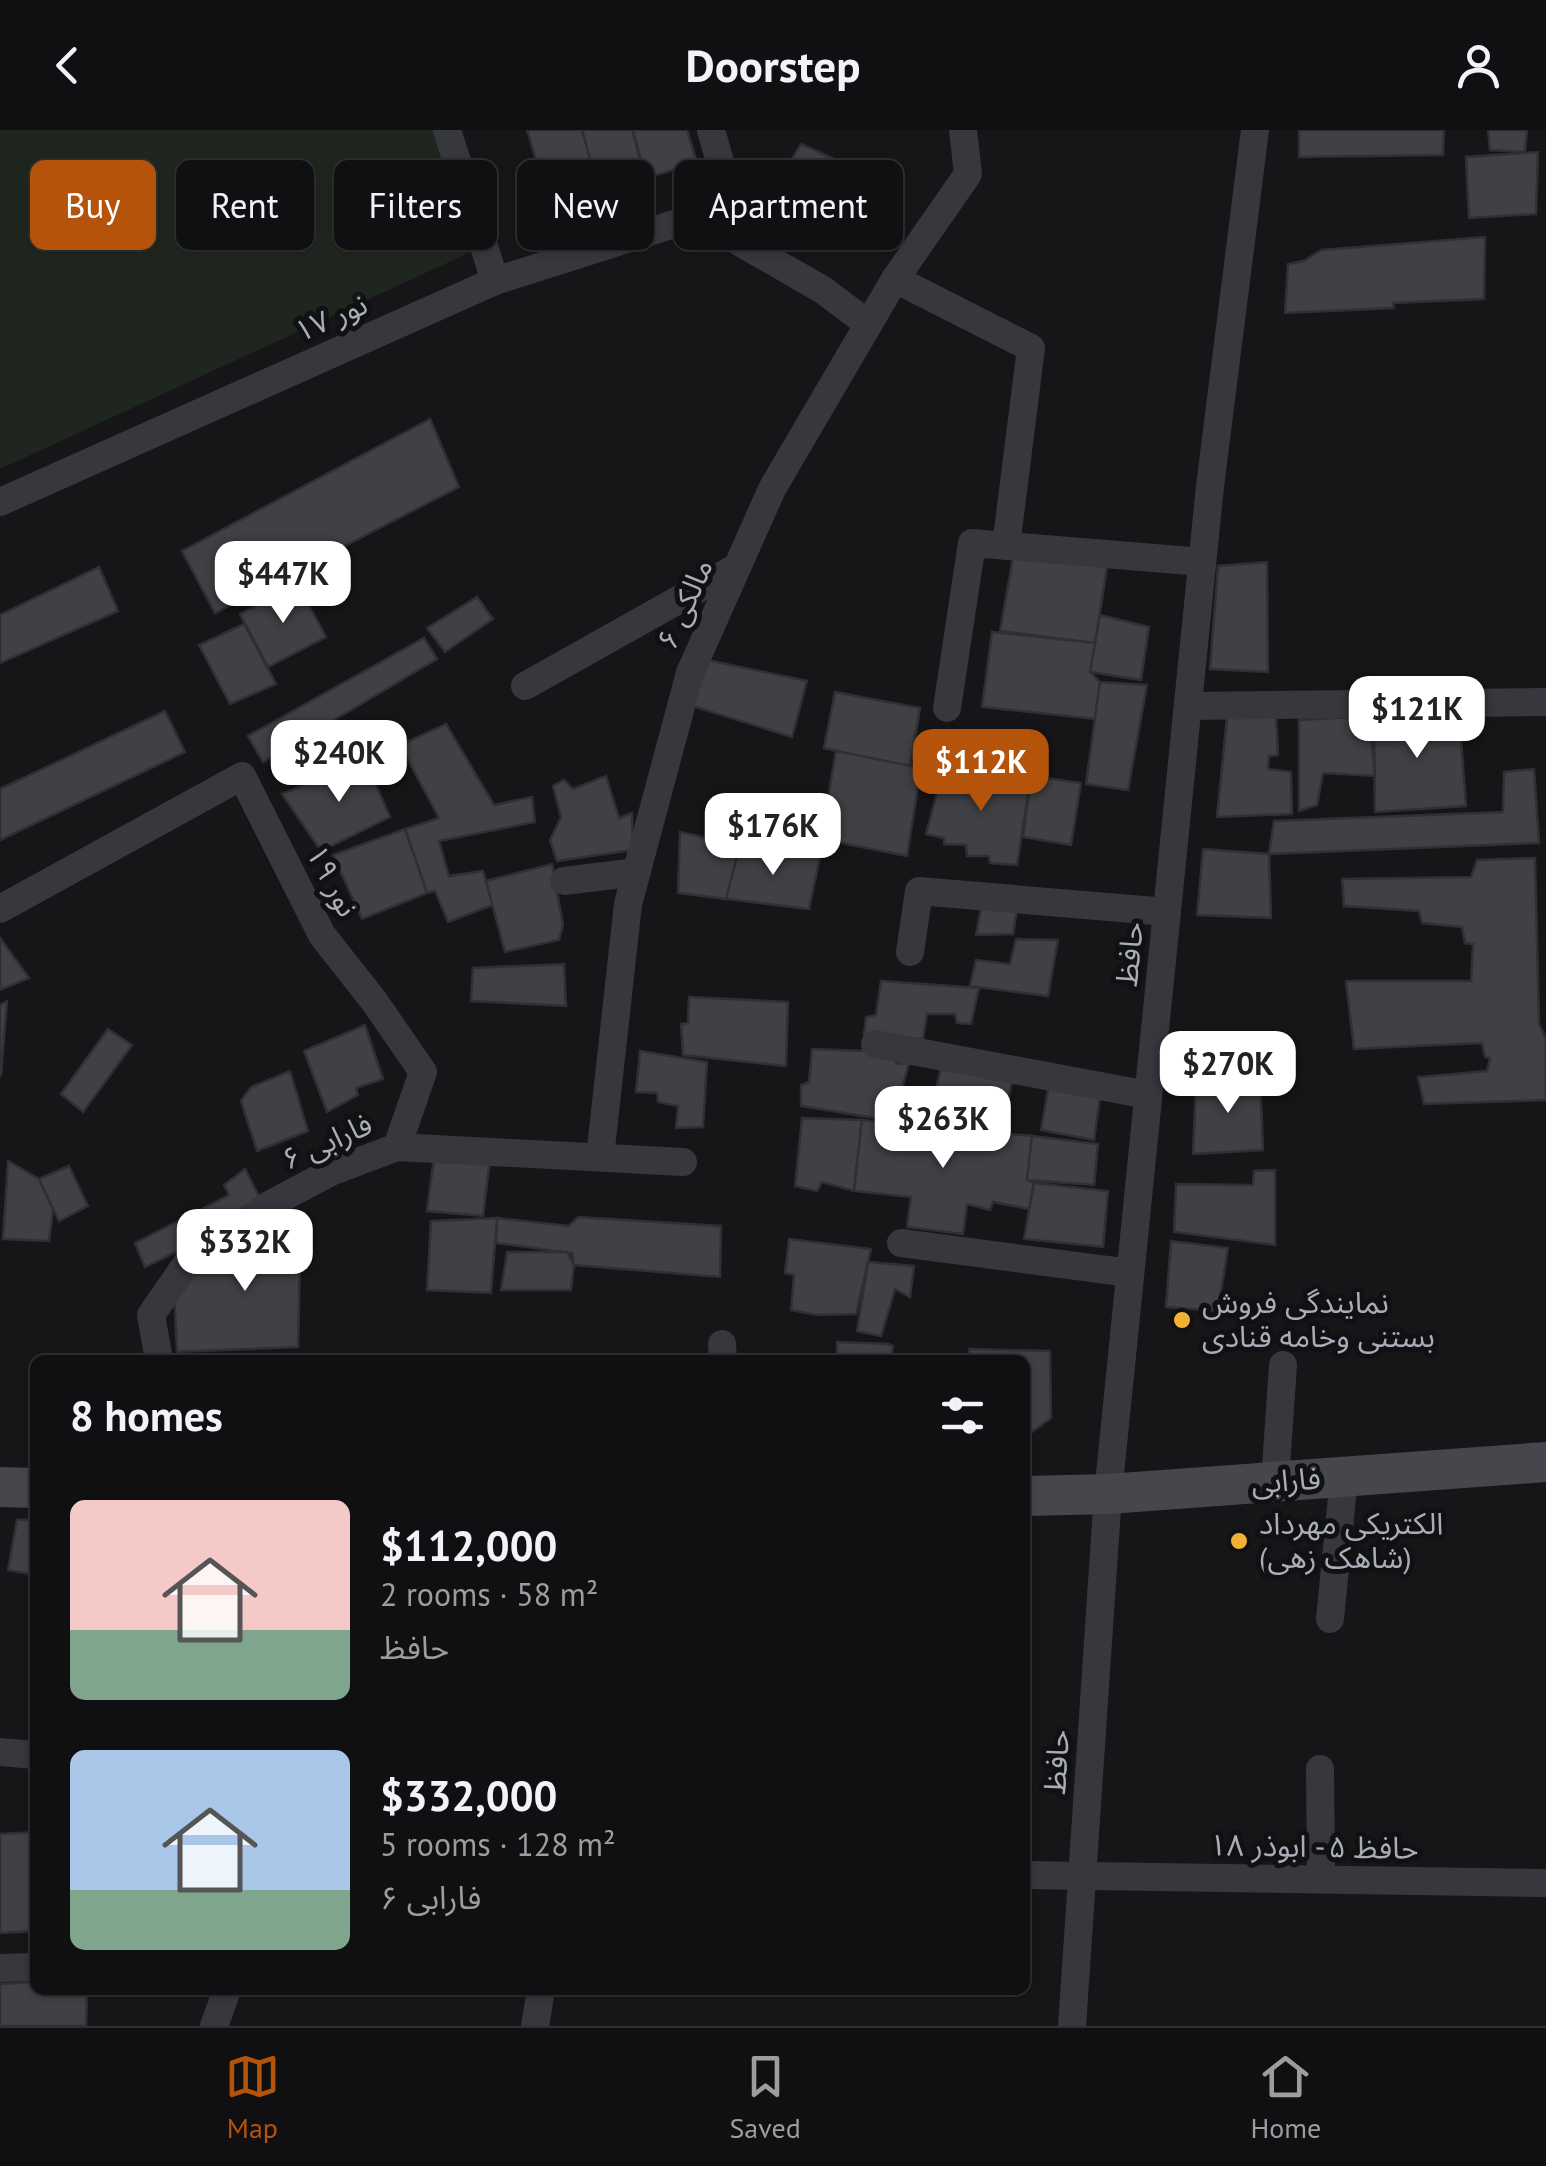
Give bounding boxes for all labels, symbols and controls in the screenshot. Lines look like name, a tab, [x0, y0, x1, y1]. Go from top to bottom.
text: Doorstep	[686, 36, 860, 94]
icon: back	[40, 38, 95, 93]
icon: person	[1451, 38, 1506, 93]
chip: Buy	[30, 160, 156, 250]
chip: Rent	[176, 160, 314, 250]
chip: Filters	[334, 160, 497, 250]
chip: New	[517, 160, 654, 250]
chip: Apartment	[674, 160, 903, 250]
street label: نور ۱۷	[288, 283, 373, 350]
pin: $447K	[213, 541, 353, 626]
text: $447K	[237, 552, 329, 594]
street label: مالکی ۶	[647, 552, 721, 655]
pin: $121K	[1347, 676, 1487, 761]
text: $121K	[1371, 687, 1463, 729]
pin: $240K	[269, 720, 409, 805]
pin: $112K	[911, 729, 1051, 814]
text: $240K	[293, 731, 385, 773]
text: $112K	[935, 740, 1027, 782]
pin: $176K	[703, 793, 843, 878]
text: $176K	[727, 804, 819, 846]
street label: نور ۱۹	[298, 838, 368, 923]
street label: حافظ	[1106, 920, 1151, 988]
pin: $270K	[1158, 1031, 1298, 1116]
text: $270K	[1182, 1042, 1274, 1084]
pin: $263K	[873, 1086, 1013, 1171]
text: $263K	[897, 1097, 989, 1139]
street label: فارابی ۶	[275, 1104, 378, 1178]
pin: $332K	[175, 1209, 315, 1294]
text: $332K	[199, 1220, 291, 1262]
place label: نمایندگی فروش بستنی وخامه قنادی	[1202, 1282, 1435, 1355]
marker: نمایندگی فروش بستنی وخامه قنادی	[1171, 1309, 1193, 1331]
text: 8 homes	[70, 1388, 223, 1443]
icon: filters	[935, 1388, 990, 1443]
street label: فارابی	[1250, 1458, 1322, 1501]
place label: الکتریکی مهرداد (شاهک زهی)	[1259, 1503, 1443, 1576]
text: $112,000	[380, 1518, 557, 1573]
marker: الکتریکی مهرداد (شاهک زهی)	[1228, 1530, 1250, 1552]
icon: home	[150, 1540, 270, 1660]
text: 2 rooms · 58 m²	[380, 1573, 598, 1615]
text: حافظ	[380, 1626, 449, 1668]
street label: حافظ	[1034, 1728, 1077, 1796]
text: $332,000	[380, 1768, 557, 1823]
icon: home	[150, 1790, 270, 1910]
text: 5 rooms · 128 m²	[380, 1823, 616, 1865]
street label: حافظ ۵ - ابوذر ۱۸	[1209, 1824, 1419, 1867]
text: فارابی ۶	[380, 1876, 481, 1918]
tab: Map	[225, 2049, 280, 2146]
tab: Saved	[729, 2049, 801, 2146]
tab: Home	[1250, 2049, 1321, 2146]

